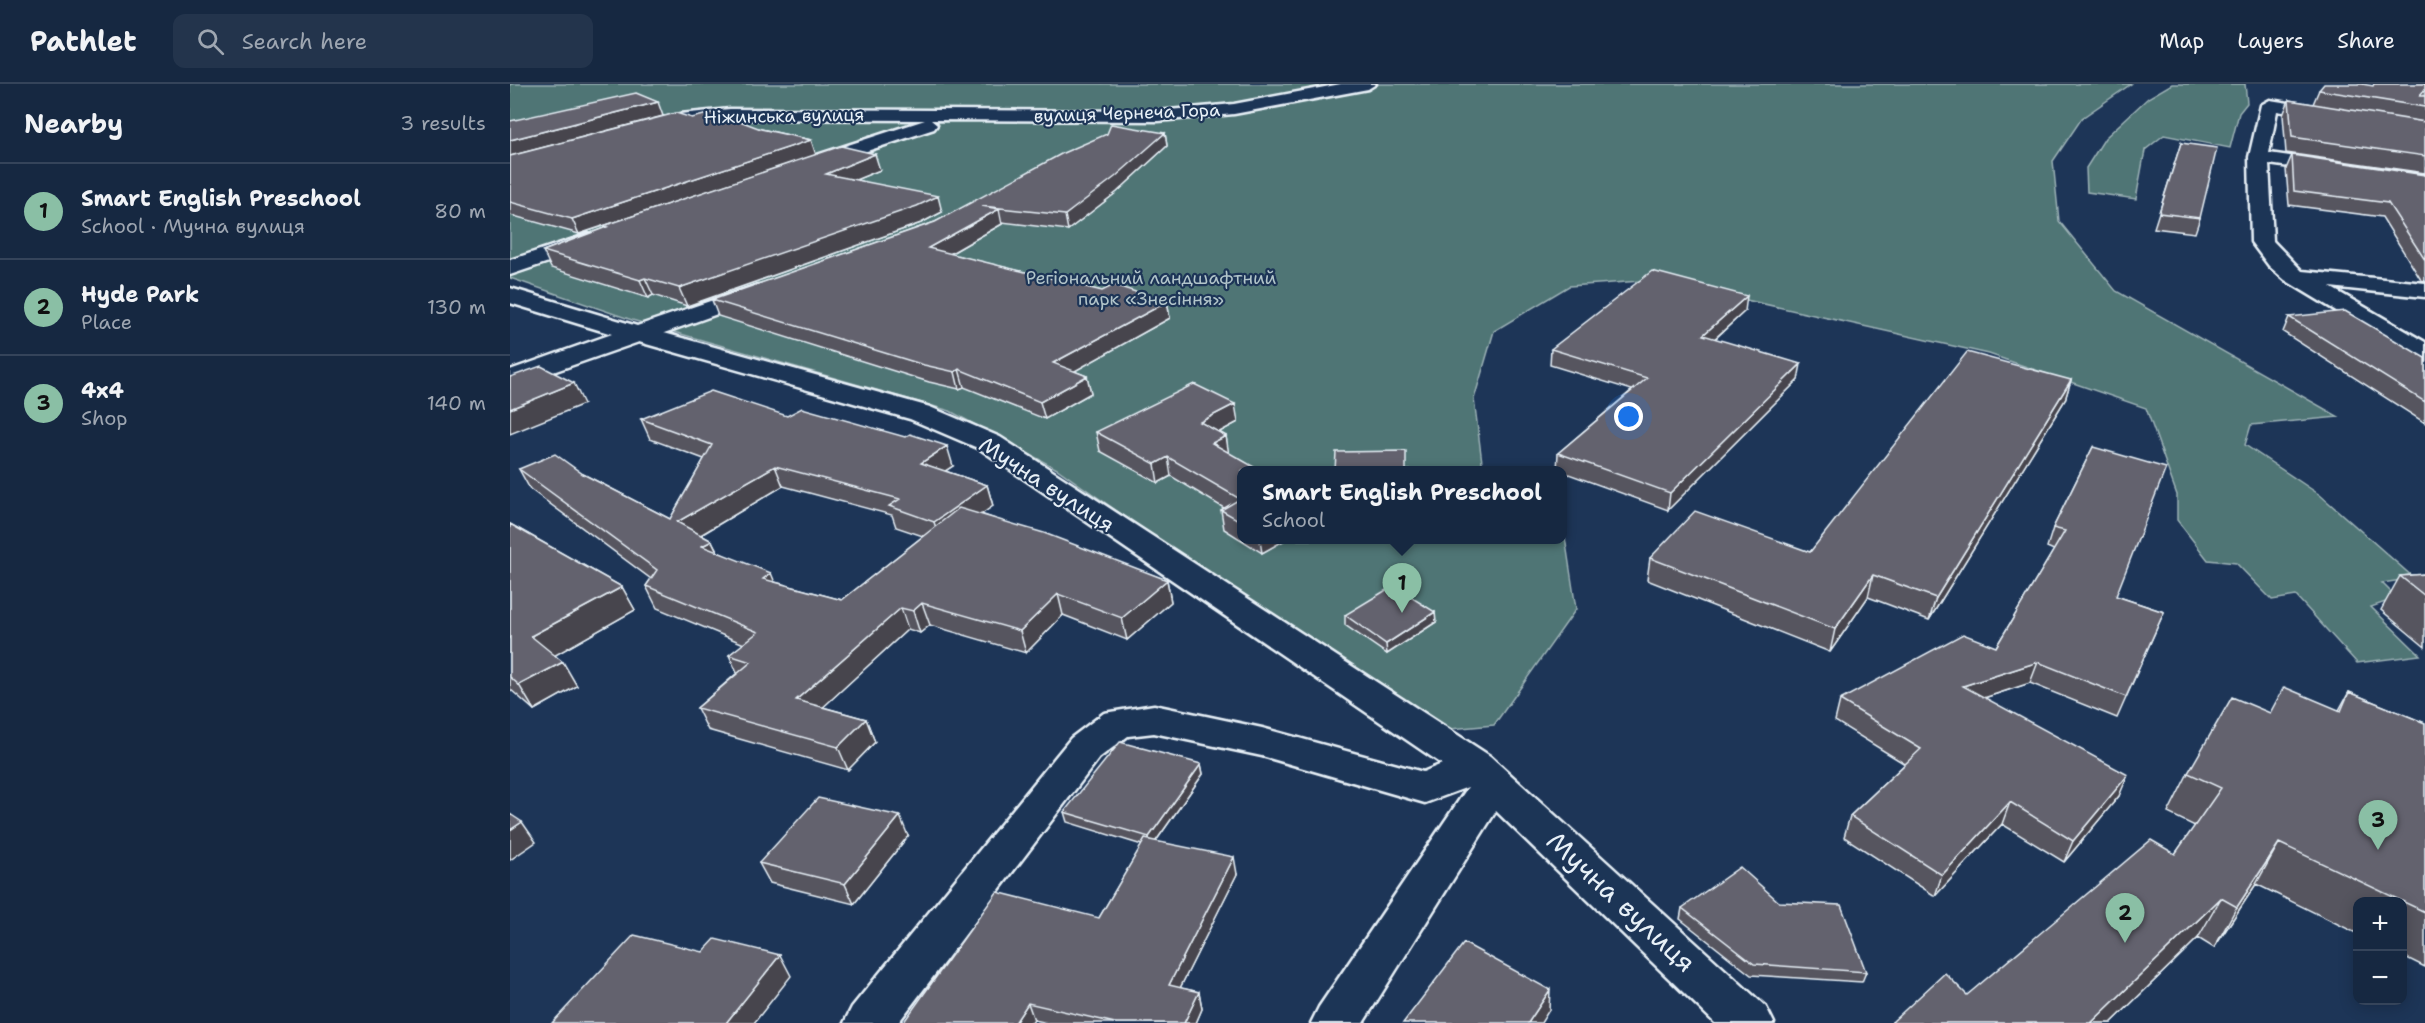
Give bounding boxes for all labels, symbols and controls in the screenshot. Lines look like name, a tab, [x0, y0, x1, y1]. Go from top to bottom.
search box	[173, 14, 593, 68]
text: Pathlet	[30, 22, 137, 60]
icon: search	[194, 25, 227, 58]
text: Search here	[242, 27, 367, 56]
text: Map	[2159, 27, 2204, 55]
text: Layers	[2237, 27, 2304, 55]
text: Share	[2337, 27, 2395, 55]
street label: вулиця Чернеча Гора	[1033, 98, 1221, 128]
street label: Ніжинська вулиця	[703, 103, 865, 129]
text: Nearby	[24, 106, 123, 141]
text: 3 results	[400, 110, 486, 136]
text: Smart English Preschool	[81, 184, 361, 213]
text: 1	[39, 198, 48, 224]
text: 80 m	[434, 198, 486, 224]
text: School · Мучна вулиця	[81, 213, 305, 239]
park label: Регіональний ландшафтний парк «Знесіння»	[1026, 266, 1277, 311]
text: Hyde Park	[81, 280, 199, 309]
text: 2	[37, 294, 51, 320]
text: 130 m	[427, 294, 486, 320]
text: Place	[81, 309, 132, 335]
text: 4х4	[81, 376, 124, 405]
text: 3	[37, 390, 51, 416]
text: 140 m	[427, 390, 486, 416]
your location	[1614, 402, 1643, 431]
text: Shop	[81, 405, 128, 431]
street label: Мучна вулиця	[973, 430, 1120, 539]
popup	[1237, 466, 1567, 544]
text: Smart English Preschool	[1262, 478, 1542, 507]
text: School	[1262, 507, 1325, 533]
pin: 1	[1382, 564, 1422, 613]
pin: 3	[2358, 800, 2398, 850]
street label: Мучна вулиця	[1539, 823, 1704, 980]
pin: 2	[2106, 894, 2144, 943]
map controls	[2353, 897, 2407, 1005]
button: +	[2353, 897, 2407, 951]
button: −	[2353, 951, 2407, 1005]

